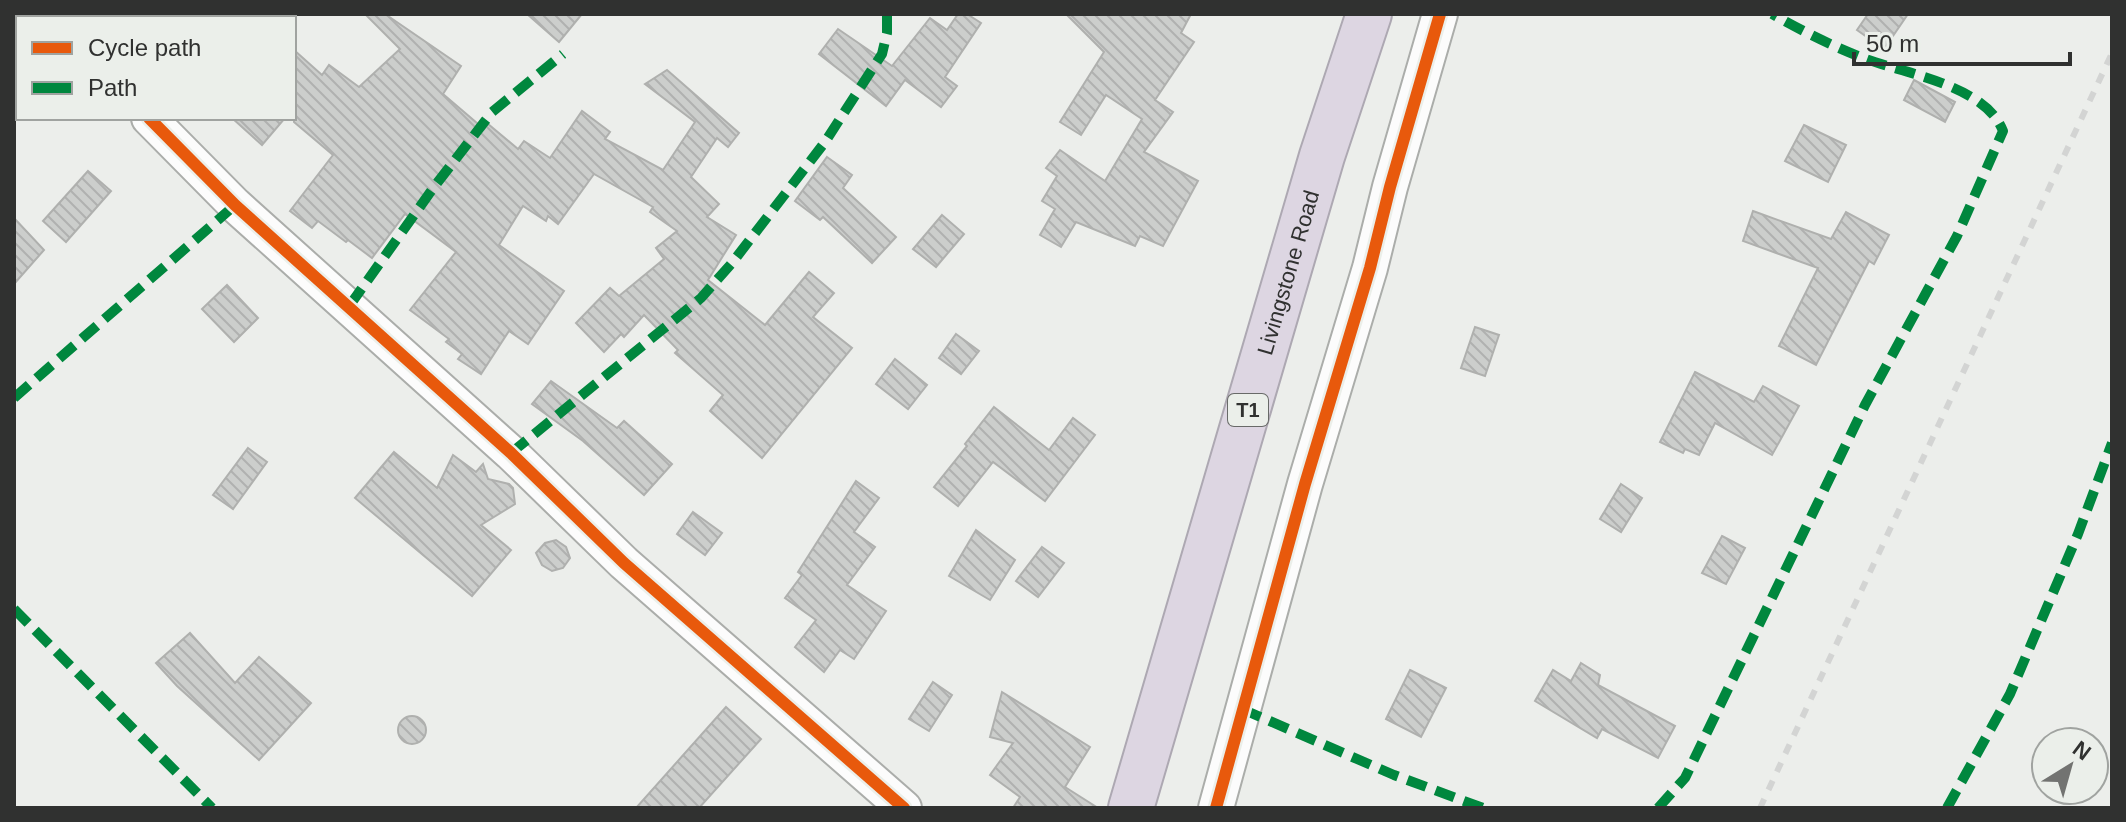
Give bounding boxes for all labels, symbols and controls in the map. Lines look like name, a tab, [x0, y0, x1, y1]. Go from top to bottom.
legend	[16, 16, 296, 120]
scale bar	[1854, 16, 2070, 66]
text: 50 m	[1866, 30, 1919, 57]
text: Cycle path	[88, 34, 201, 61]
text: Path	[88, 74, 137, 101]
street label: Livingstone Road	[1252, 187, 1324, 358]
road number: T1	[1228, 394, 1268, 426]
north arrow	[2030, 726, 2110, 806]
text: N	[2068, 736, 2096, 765]

